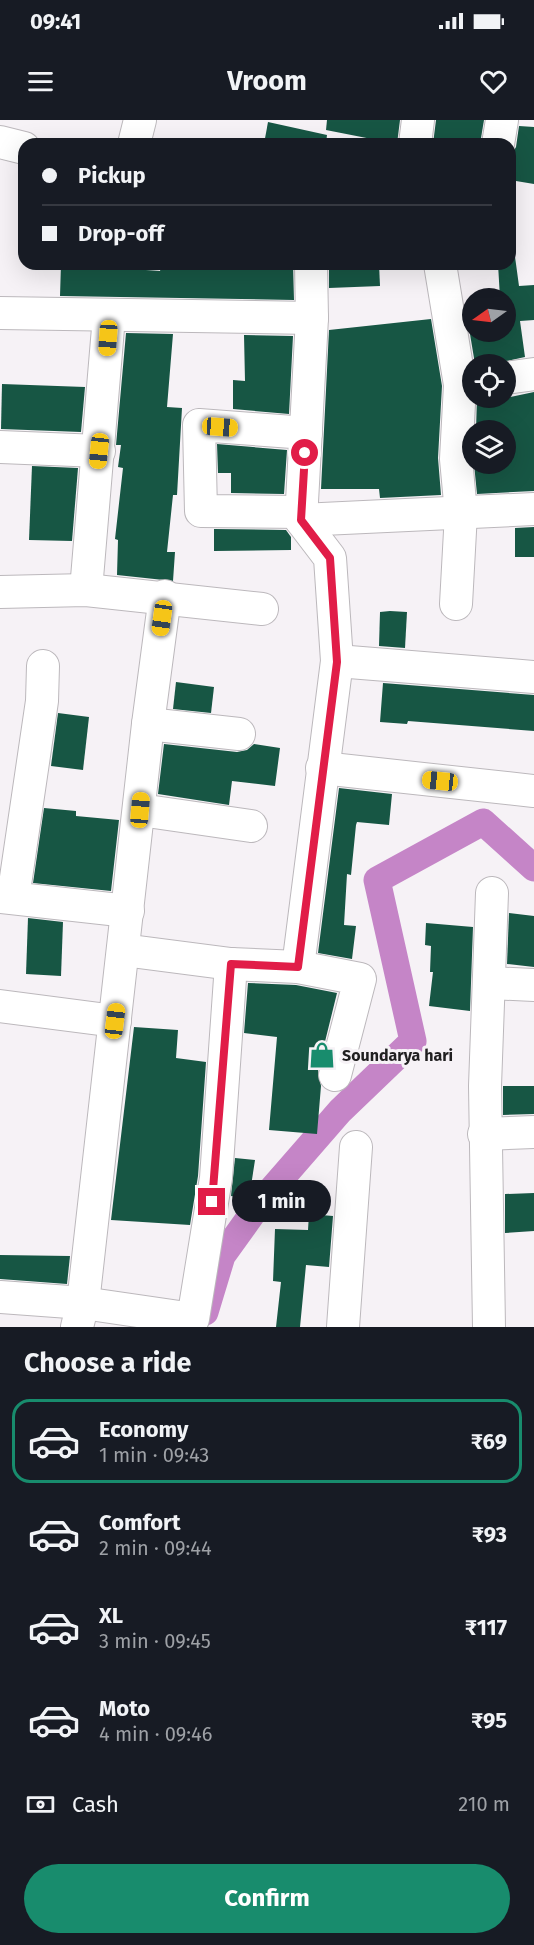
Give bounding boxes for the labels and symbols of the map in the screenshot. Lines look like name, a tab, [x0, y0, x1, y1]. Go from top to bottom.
north arrow	[462, 288, 516, 342]
car	[98, 319, 118, 357]
car	[201, 417, 239, 437]
car	[88, 432, 110, 470]
route start	[291, 439, 318, 466]
car	[151, 599, 173, 637]
car	[421, 770, 459, 792]
car	[129, 791, 151, 829]
car	[104, 1002, 126, 1040]
shop icon: Soundarya hari	[307, 1040, 337, 1070]
place label: Soundarya hari	[342, 1046, 453, 1065]
callout: 1 min	[233, 1181, 332, 1223]
route end	[198, 1188, 225, 1215]

